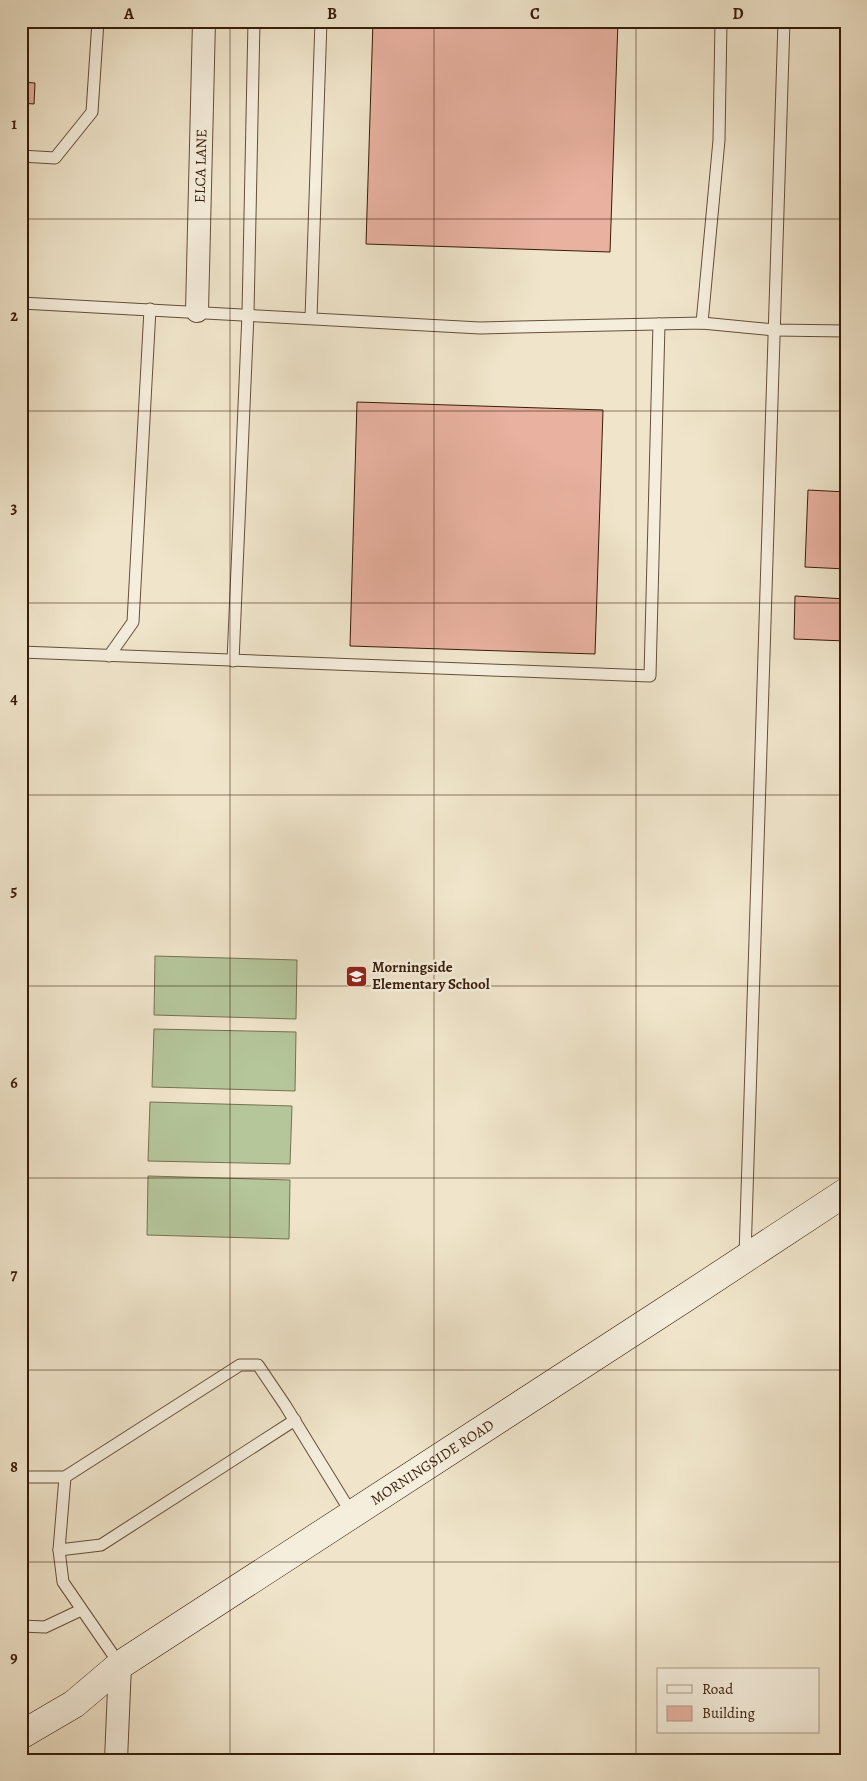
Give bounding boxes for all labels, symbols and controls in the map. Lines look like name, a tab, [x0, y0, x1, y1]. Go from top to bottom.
text: A	[123, 3, 135, 25]
text: B	[327, 3, 337, 25]
text: C	[530, 3, 540, 25]
text: D	[732, 3, 744, 25]
text: 1	[11, 113, 17, 135]
street label: ELCA LANE	[190, 129, 211, 203]
text: 2	[10, 305, 18, 327]
text: 3	[11, 497, 18, 519]
text: 4	[10, 688, 18, 710]
text: 5	[11, 880, 18, 902]
place label: Morningside Elementary School	[372, 957, 490, 994]
school or university icon: Morningside Elementary School	[344, 964, 368, 988]
text: 6	[10, 1072, 18, 1094]
text: 7	[11, 1264, 18, 1286]
street label: MORNINGSIDE ROAD	[367, 1415, 498, 1510]
text: 8	[10, 1456, 18, 1478]
text: 9	[10, 1647, 18, 1669]
legend	[657, 1668, 820, 1734]
text: Road	[702, 1679, 734, 1699]
text: Building	[702, 1703, 755, 1723]

